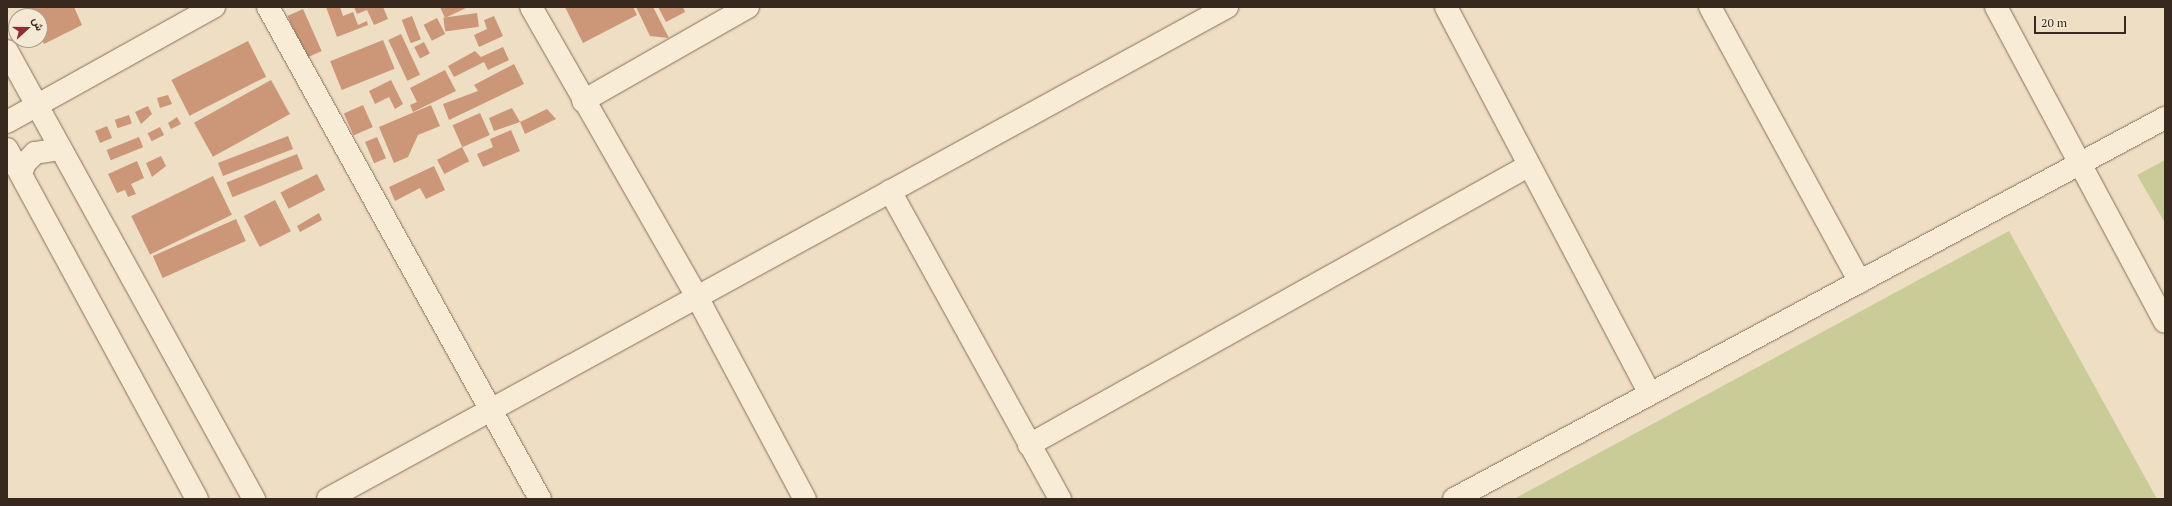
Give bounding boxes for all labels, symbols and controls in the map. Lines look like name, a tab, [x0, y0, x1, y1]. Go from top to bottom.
north arrow	[8, 8, 48, 48]
scale bar	[2036, 8, 2128, 34]
text: ش	[29, 15, 47, 33]
text: 20 m	[2041, 15, 2067, 30]

